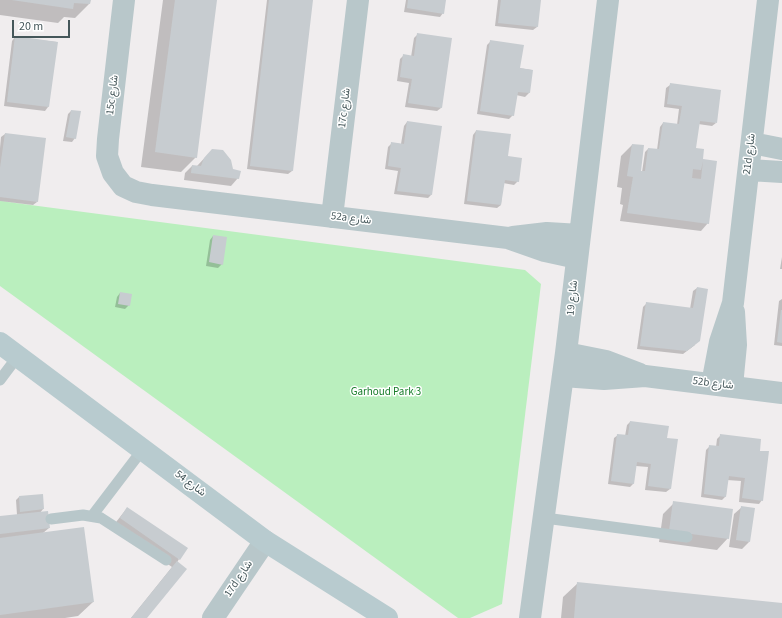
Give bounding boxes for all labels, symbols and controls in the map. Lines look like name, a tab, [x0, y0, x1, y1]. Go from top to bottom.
scale bar	[14, 12, 72, 38]
text: 20 m	[19, 18, 43, 35]
street label: 15c شارع	[104, 74, 122, 116]
street label: 17c شارع	[336, 87, 354, 129]
street label: 21d شارع	[741, 133, 759, 175]
street label: 52a شارع	[330, 210, 372, 228]
street label: شارع 19	[565, 280, 581, 316]
street label: 52b شارع	[692, 375, 734, 393]
park label: Garhoud Park 3	[351, 386, 421, 400]
street label: شارع 54	[172, 468, 208, 500]
street label: 17d شارع	[222, 558, 256, 600]

